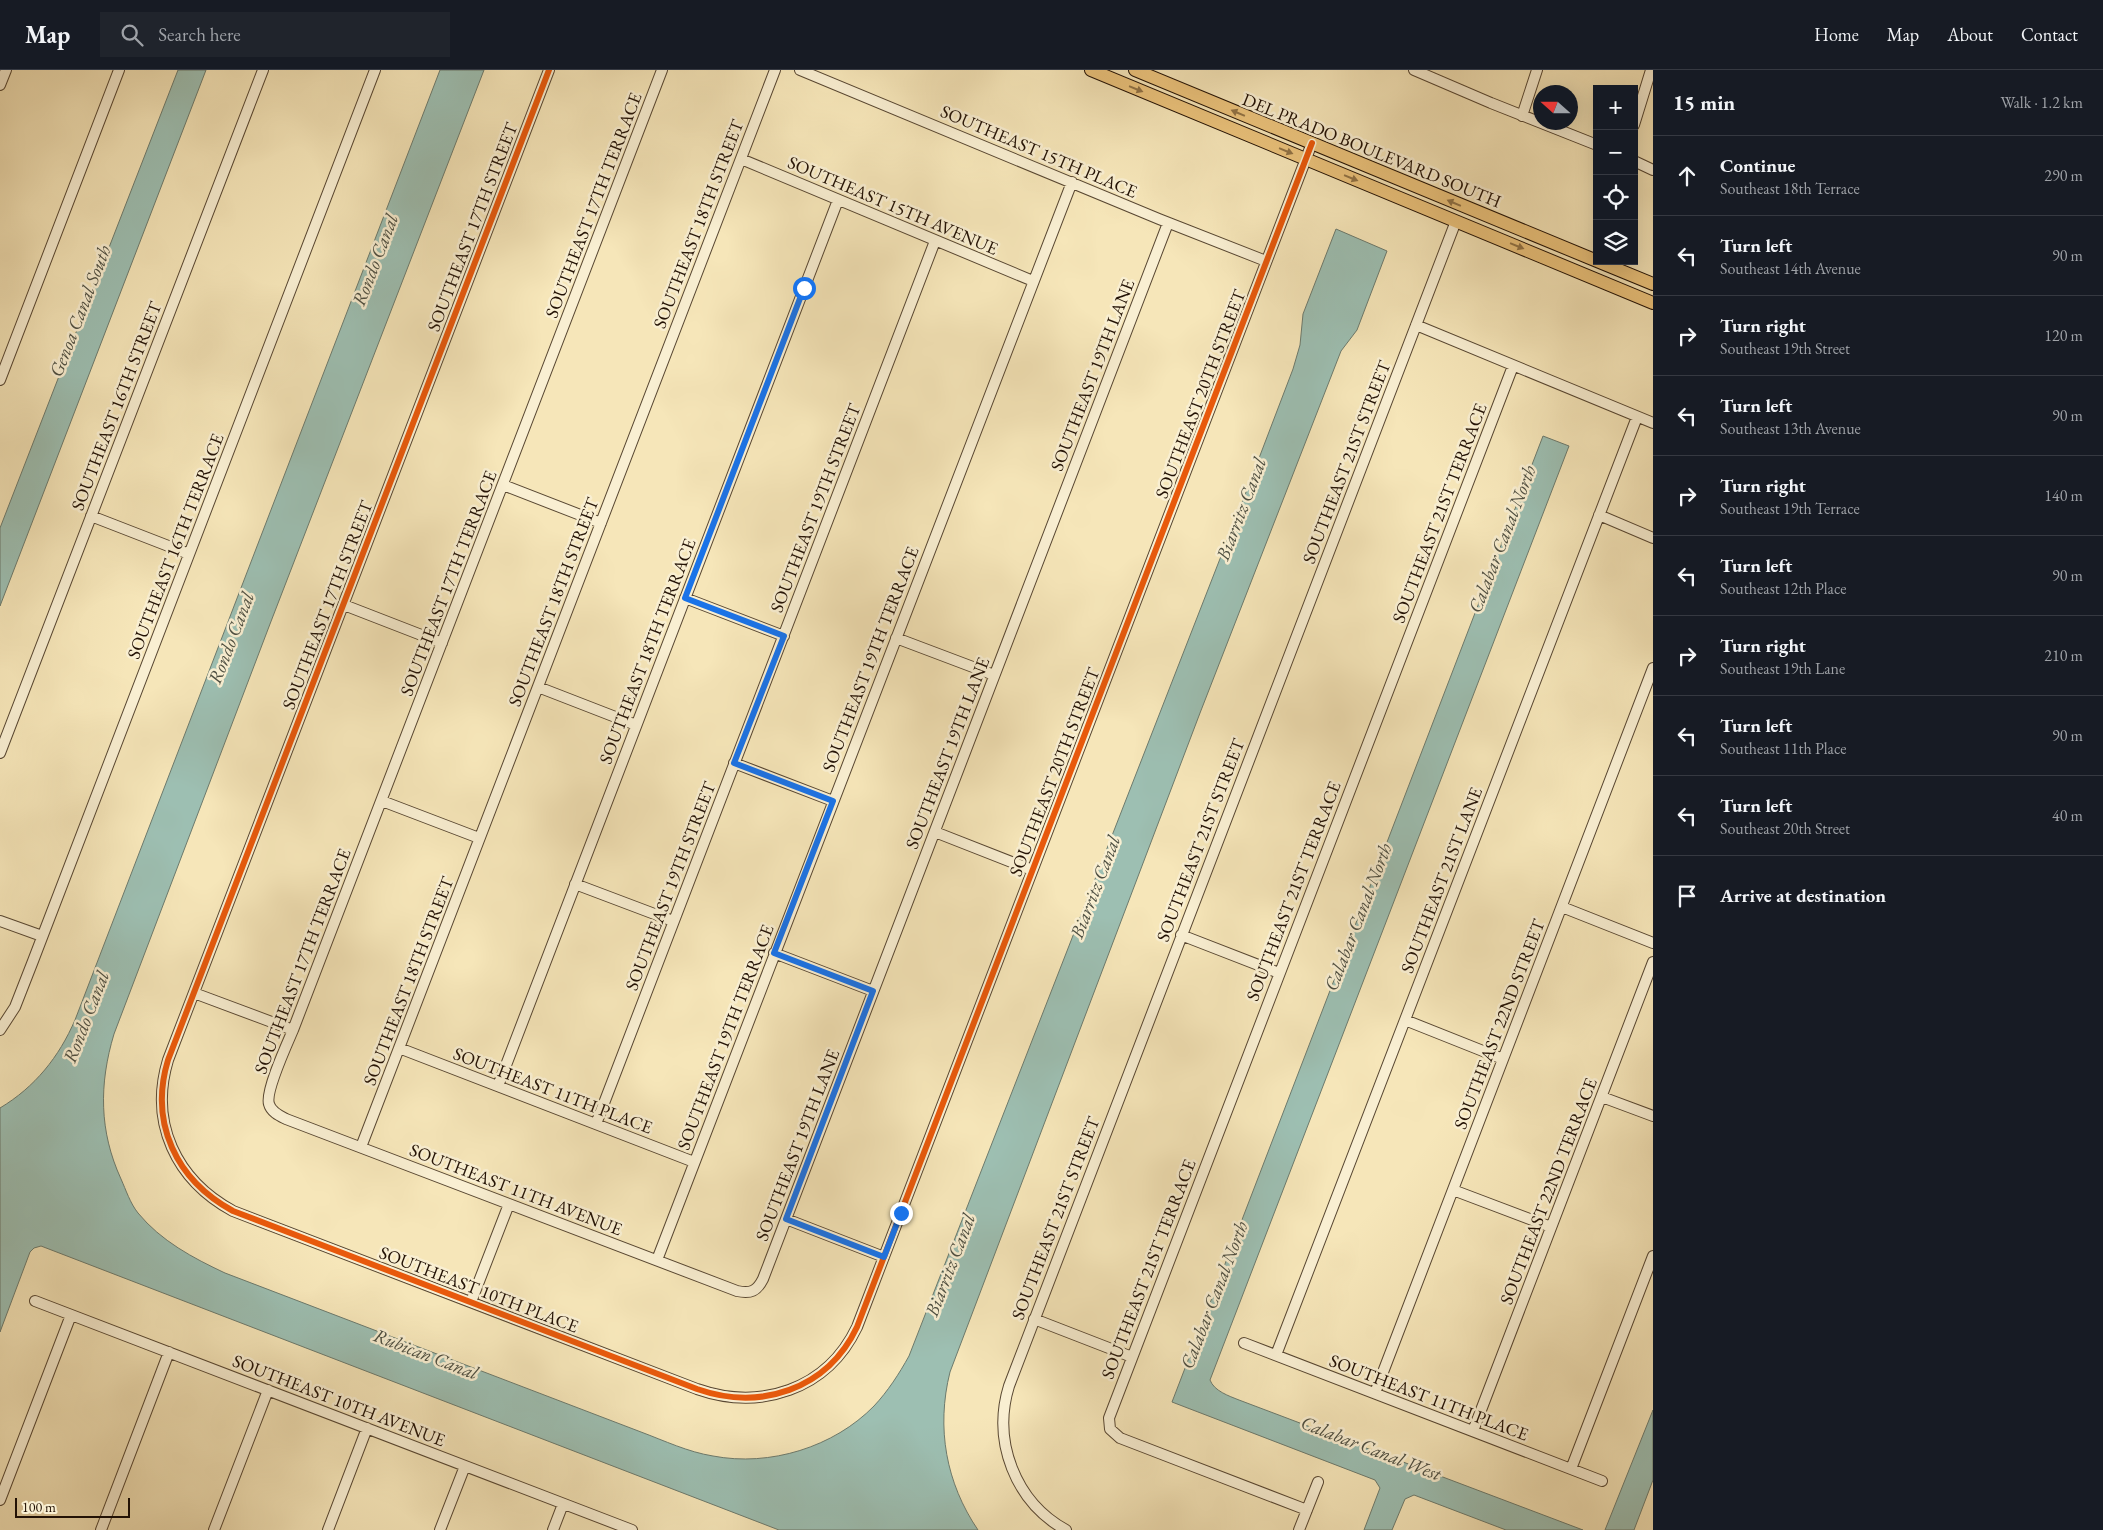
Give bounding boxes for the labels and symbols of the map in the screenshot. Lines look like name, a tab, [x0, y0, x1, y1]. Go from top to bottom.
one-way arrow	[1129, 85, 1143, 93]
north arrow	[1533, 85, 1578, 130]
street label: DEL PRADO BOULEVARD SOUTH	[1239, 87, 1505, 213]
street label: SOUTHEAST 17TH TERRACE	[539, 89, 647, 321]
street label: SOUTHEAST 15TH PLACE	[937, 99, 1141, 203]
one-way arrow	[1230, 109, 1245, 117]
street label: SOUTHEAST 18TH STREET	[648, 115, 749, 332]
street label: SOUTHEAST 17TH STREET	[422, 118, 523, 335]
one-way arrow	[1279, 147, 1293, 155]
street label: SOUTHEAST 15TH AVENUE	[784, 150, 1002, 260]
one-way arrow	[1344, 174, 1358, 182]
one-way arrow	[1447, 198, 1462, 206]
water label: Rondo Canal	[346, 210, 404, 310]
water label: Genoa Canal South	[43, 242, 117, 380]
one-way arrow	[1510, 243, 1524, 251]
street label: SOUTHEAST 19TH LANE	[1045, 276, 1139, 474]
route start	[793, 277, 816, 300]
street label: SOUTHEAST 20TH STREET	[1150, 285, 1251, 502]
street label: SOUTHEAST 16TH STREET	[66, 297, 167, 514]
street label: SOUTHEAST 21ST STREET	[1297, 356, 1396, 567]
street label: SOUTHEAST 19TH STREET	[765, 399, 866, 616]
street label: SOUTHEAST 21ST TERRACE	[1386, 400, 1492, 626]
street label: SOUTHEAST 16TH TERRACE	[121, 430, 229, 662]
water label: Biarritz Canal	[1210, 454, 1272, 565]
water label: Calabar Canal North	[1462, 461, 1542, 617]
street label: SOUTHEAST 17TH TERRACE	[394, 467, 502, 699]
street label: SOUTHEAST 18TH STREET	[503, 493, 604, 710]
street label: SOUTHEAST 17TH STREET	[277, 496, 378, 713]
street label: SOUTHEAST 18TH TERRACE	[593, 535, 701, 767]
street label: SOUTHEAST 19TH TERRACE	[816, 543, 924, 775]
water label: Rondo Canal	[202, 588, 260, 688]
street label: SOUTHEAST 19TH LANE	[900, 654, 994, 852]
street label: SOUTHEAST 20TH STREET	[1004, 663, 1105, 880]
street label: SOUTHEAST 21ST STREET	[1151, 734, 1250, 945]
street label: SOUTHEAST 19TH STREET	[620, 777, 721, 994]
street label: SOUTHEAST 21ST TERRACE	[1240, 778, 1346, 1004]
street label: SOUTHEAST 21ST LANE	[1395, 784, 1487, 976]
water label: Biarritz Canal	[1064, 832, 1126, 943]
water label: Calabar Canal North	[1318, 839, 1398, 995]
street label: SOUTHEAST 17TH TERRACE	[248, 845, 356, 1077]
street label: SOUTHEAST 18TH STREET	[358, 872, 459, 1089]
street label: SOUTHEAST 22ND STREET	[1448, 915, 1550, 1132]
street label: SOUTHEAST 19TH TERRACE	[671, 921, 779, 1153]
water label: Rondo Canal	[57, 967, 115, 1067]
street label: SOUTHEAST 11TH PLACE	[450, 1041, 656, 1139]
street label: SOUTHEAST 19TH LANE	[750, 1046, 844, 1244]
street label: SOUTHEAST 22ND TERRACE	[1494, 1074, 1602, 1308]
street label: SOUTHEAST 21ST STREET	[1006, 1112, 1105, 1323]
street label: SOUTHEAST 11TH AVENUE	[406, 1138, 626, 1240]
street label: SOUTHEAST 21ST TERRACE	[1095, 1156, 1201, 1382]
route end	[890, 1202, 913, 1225]
water label: Biarritz Canal	[919, 1210, 981, 1321]
water label: Calabar Canal North	[1174, 1217, 1254, 1373]
street label: SOUTHEAST 10TH PLACE	[376, 1240, 582, 1338]
water label: Rubican Canal	[370, 1323, 482, 1386]
street label: SOUTHEAST 11TH PLACE	[1326, 1348, 1532, 1446]
street label: SOUTHEAST 10TH AVENUE	[229, 1349, 449, 1451]
water label: Calabar Canal West	[1297, 1410, 1446, 1487]
scale bar	[15, 1495, 130, 1518]

